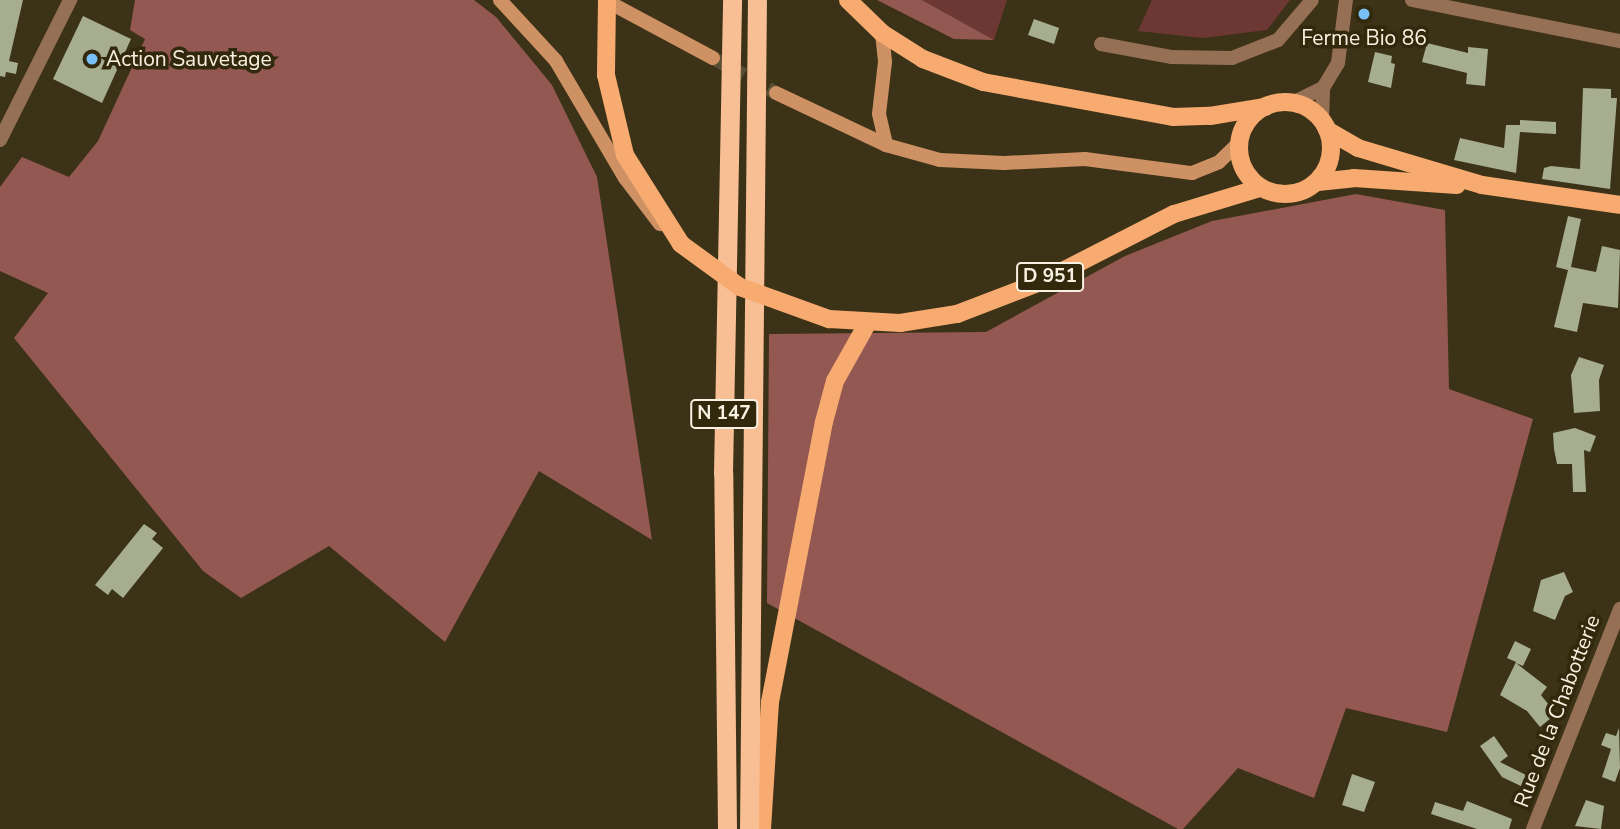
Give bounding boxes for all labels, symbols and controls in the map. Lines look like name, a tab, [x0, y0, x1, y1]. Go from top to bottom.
marker: Ferme Bio 86	[1356, 6, 1372, 22]
place label: Ferme Bio 86	[1301, 25, 1427, 51]
place label: Action Sauvetage	[106, 46, 272, 72]
marker: Action Sauvetage	[84, 51, 100, 67]
road number: D 951	[1015, 262, 1085, 292]
road number: N 147	[689, 398, 759, 430]
street label: Rue de la Chabotterie	[1509, 611, 1605, 811]

